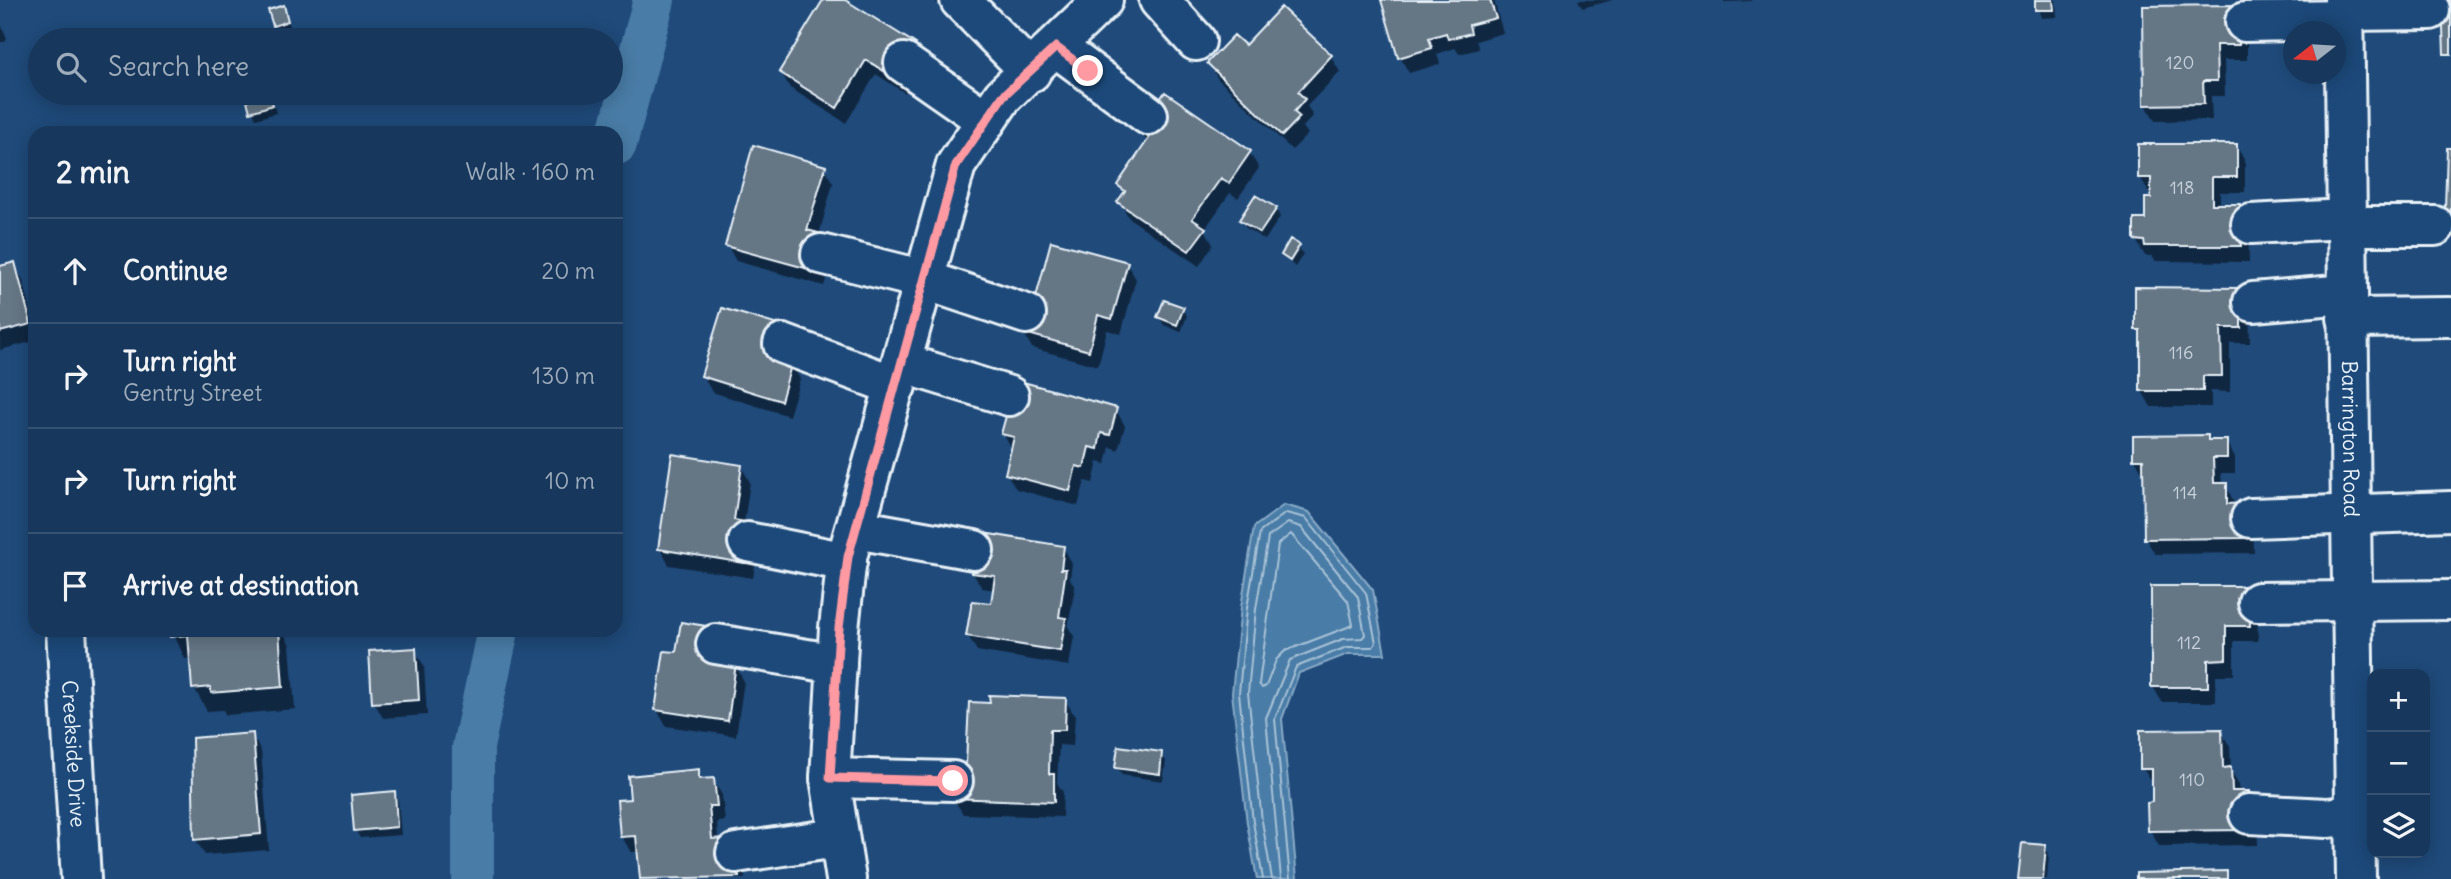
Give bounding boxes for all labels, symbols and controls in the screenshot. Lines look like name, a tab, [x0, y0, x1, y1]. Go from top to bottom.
north arrow	[2283, 21, 2346, 84]
search box	[28, 28, 623, 105]
icon: search	[52, 48, 90, 86]
text: Search here	[108, 50, 249, 83]
house number: 120	[2166, 51, 2194, 74]
route end	[1072, 55, 1103, 86]
text: 2 min	[56, 153, 130, 191]
text: Walk · 160 m	[466, 157, 595, 186]
house number: 118	[2170, 176, 2194, 199]
icon: ahead	[56, 252, 94, 290]
text: Continue	[123, 254, 228, 287]
text: 20 m	[542, 256, 595, 285]
house number: 116	[2169, 341, 2193, 364]
text: Turn right	[123, 345, 236, 378]
icon: right	[56, 357, 94, 395]
street label: Barrington Road	[2336, 360, 2365, 518]
text: 130 m	[532, 361, 595, 390]
text: Gentry Street	[123, 378, 262, 407]
icon: right	[56, 462, 94, 500]
text: Turn right	[123, 464, 236, 497]
text: 10 m	[545, 466, 595, 495]
house number: 114	[2173, 481, 2197, 504]
icon: arrive	[56, 567, 94, 605]
text: Arrive at destination	[123, 569, 359, 602]
house number: 112	[2177, 631, 2201, 654]
map controls	[2367, 669, 2430, 858]
button: +	[2367, 669, 2430, 732]
street label: Creekside Drive	[56, 679, 92, 828]
button: −	[2367, 732, 2430, 795]
route start	[937, 765, 968, 796]
house number: 110	[2179, 768, 2205, 791]
button: layers	[2367, 795, 2430, 858]

